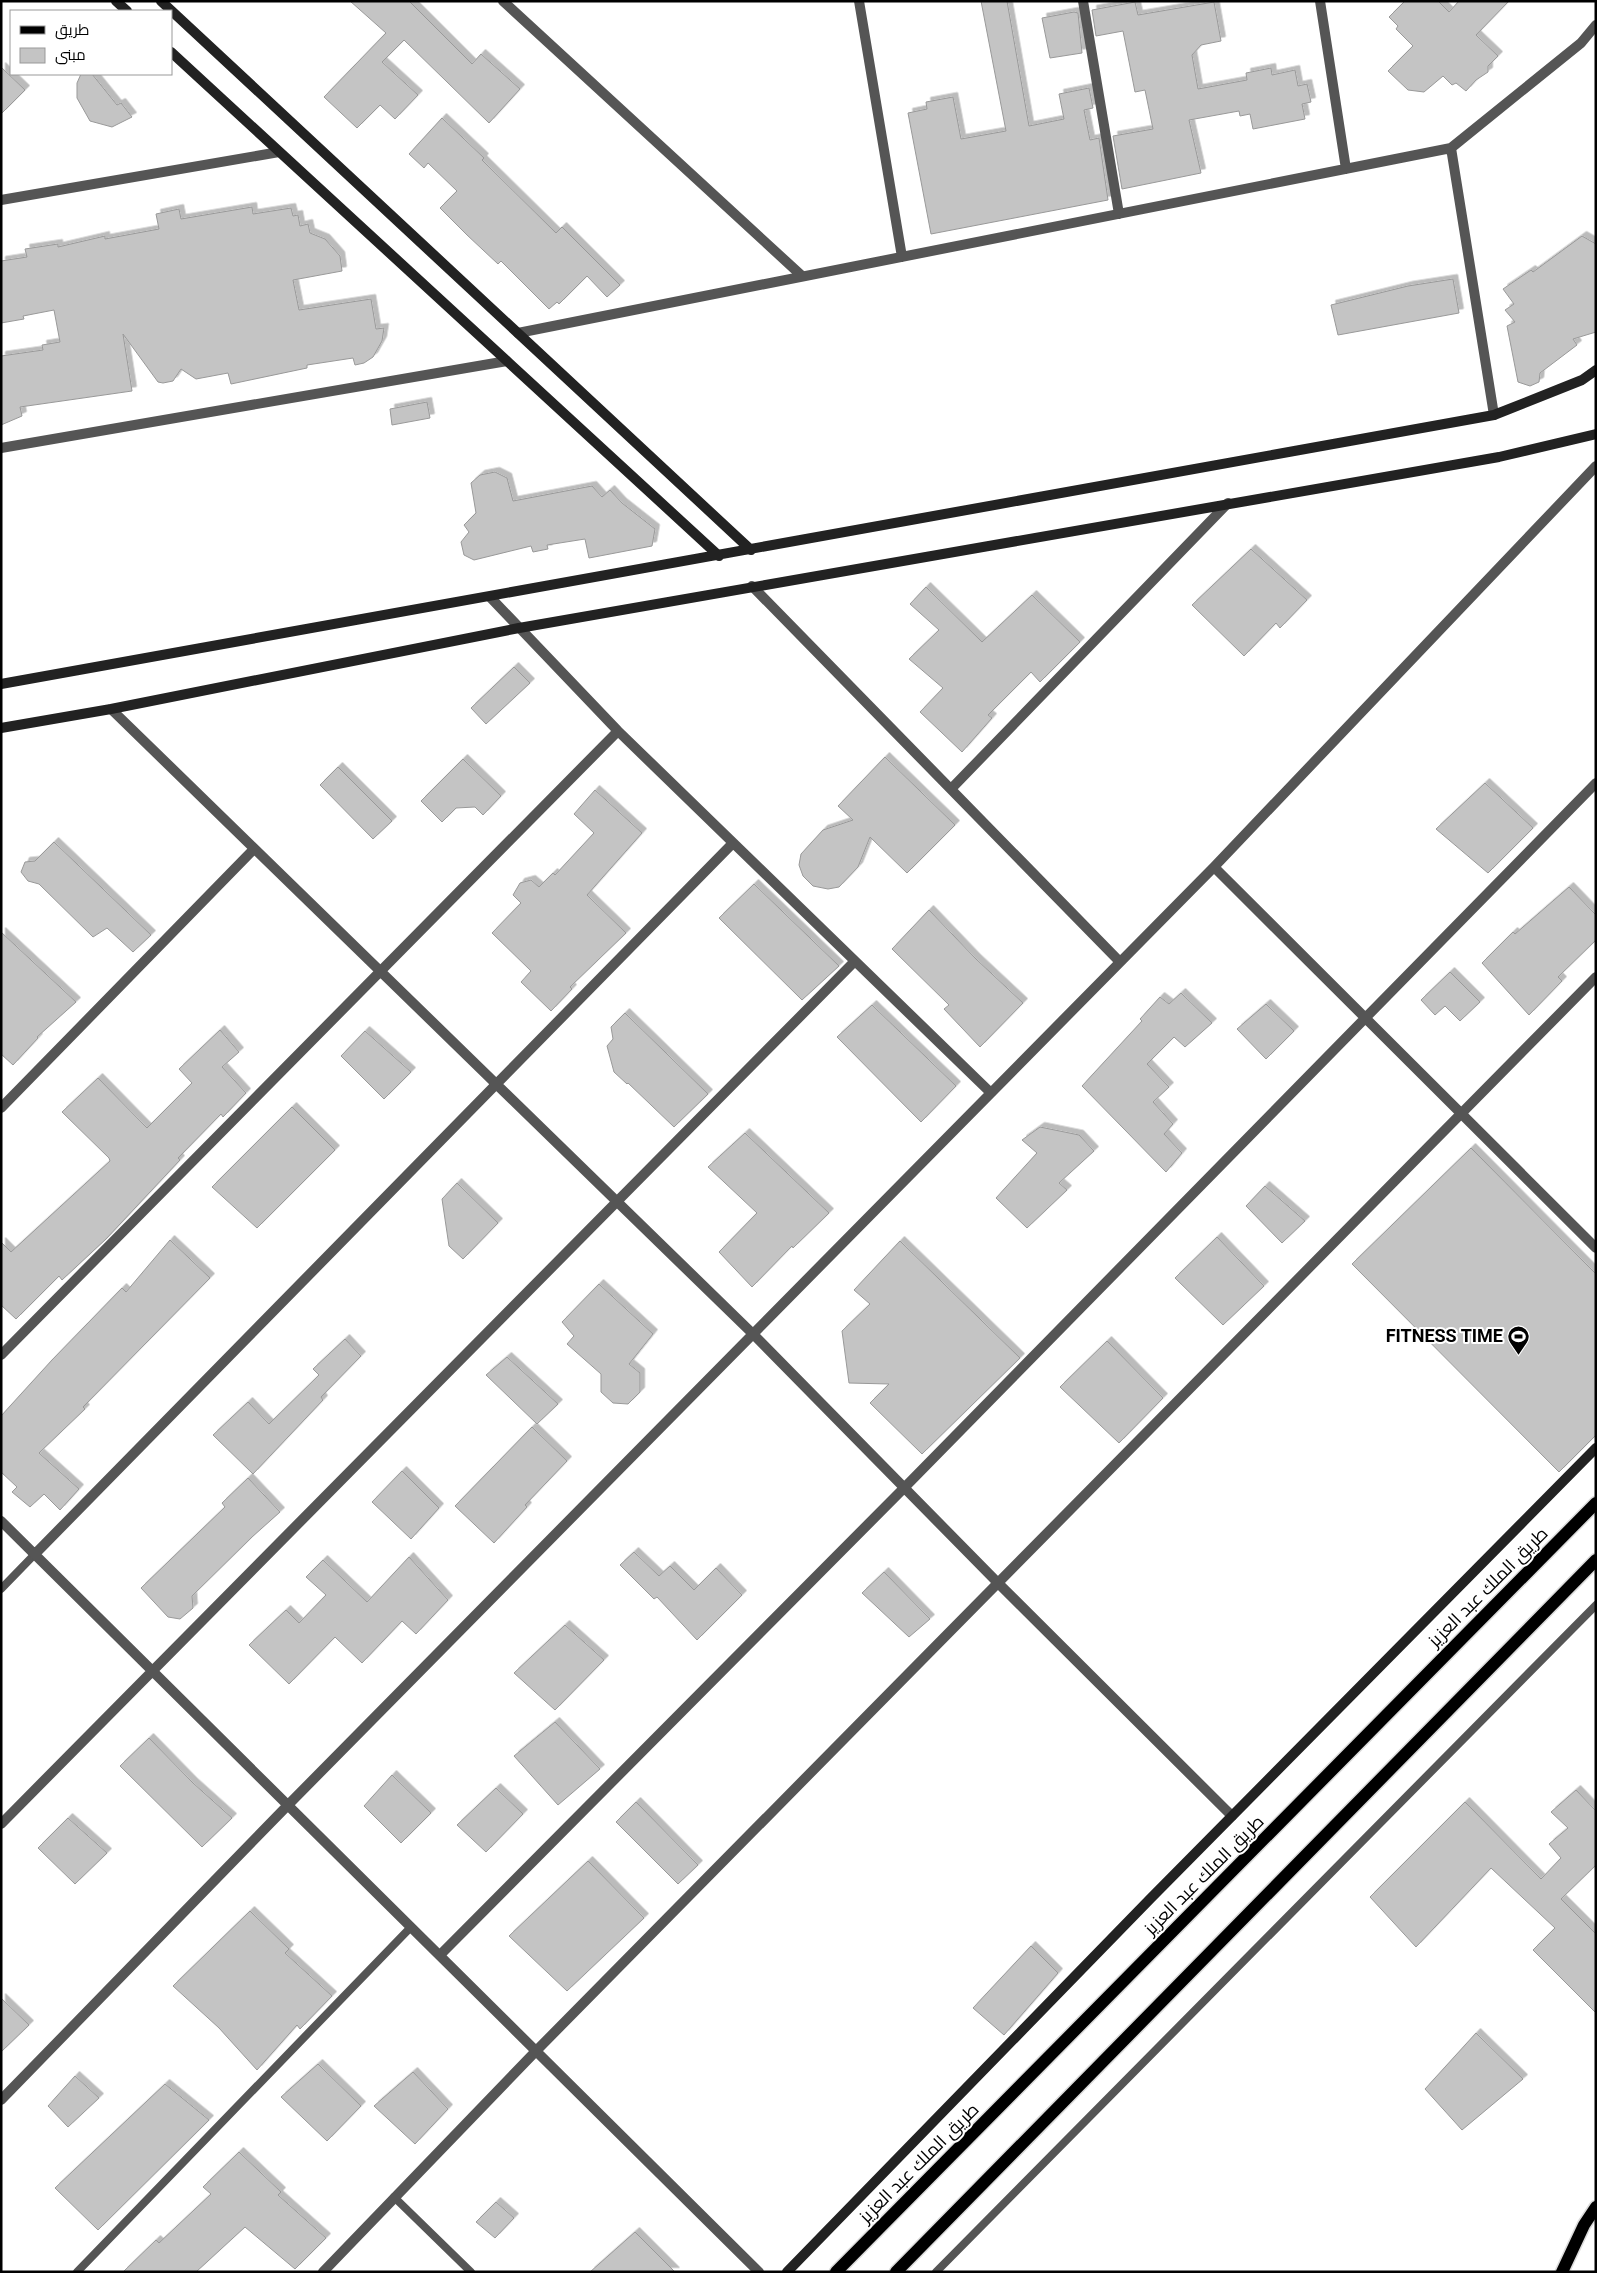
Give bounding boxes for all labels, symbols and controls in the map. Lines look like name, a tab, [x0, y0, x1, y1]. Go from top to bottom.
legend	[10, 10, 172, 75]
text: طريق	[55, 21, 89, 40]
text: مبنى	[55, 46, 86, 65]
sports icon: FITNESS TIME	[1507, 1324, 1531, 1355]
place label: FITNESS TIME	[1386, 1325, 1503, 1346]
street label: طريق الملك عبد العزيز	[1423, 1522, 1553, 1653]
street label: طريق الملك عبد العزيز	[1139, 1810, 1269, 1941]
street label: طريق الملك عبد العزيز	[854, 2098, 984, 2229]

